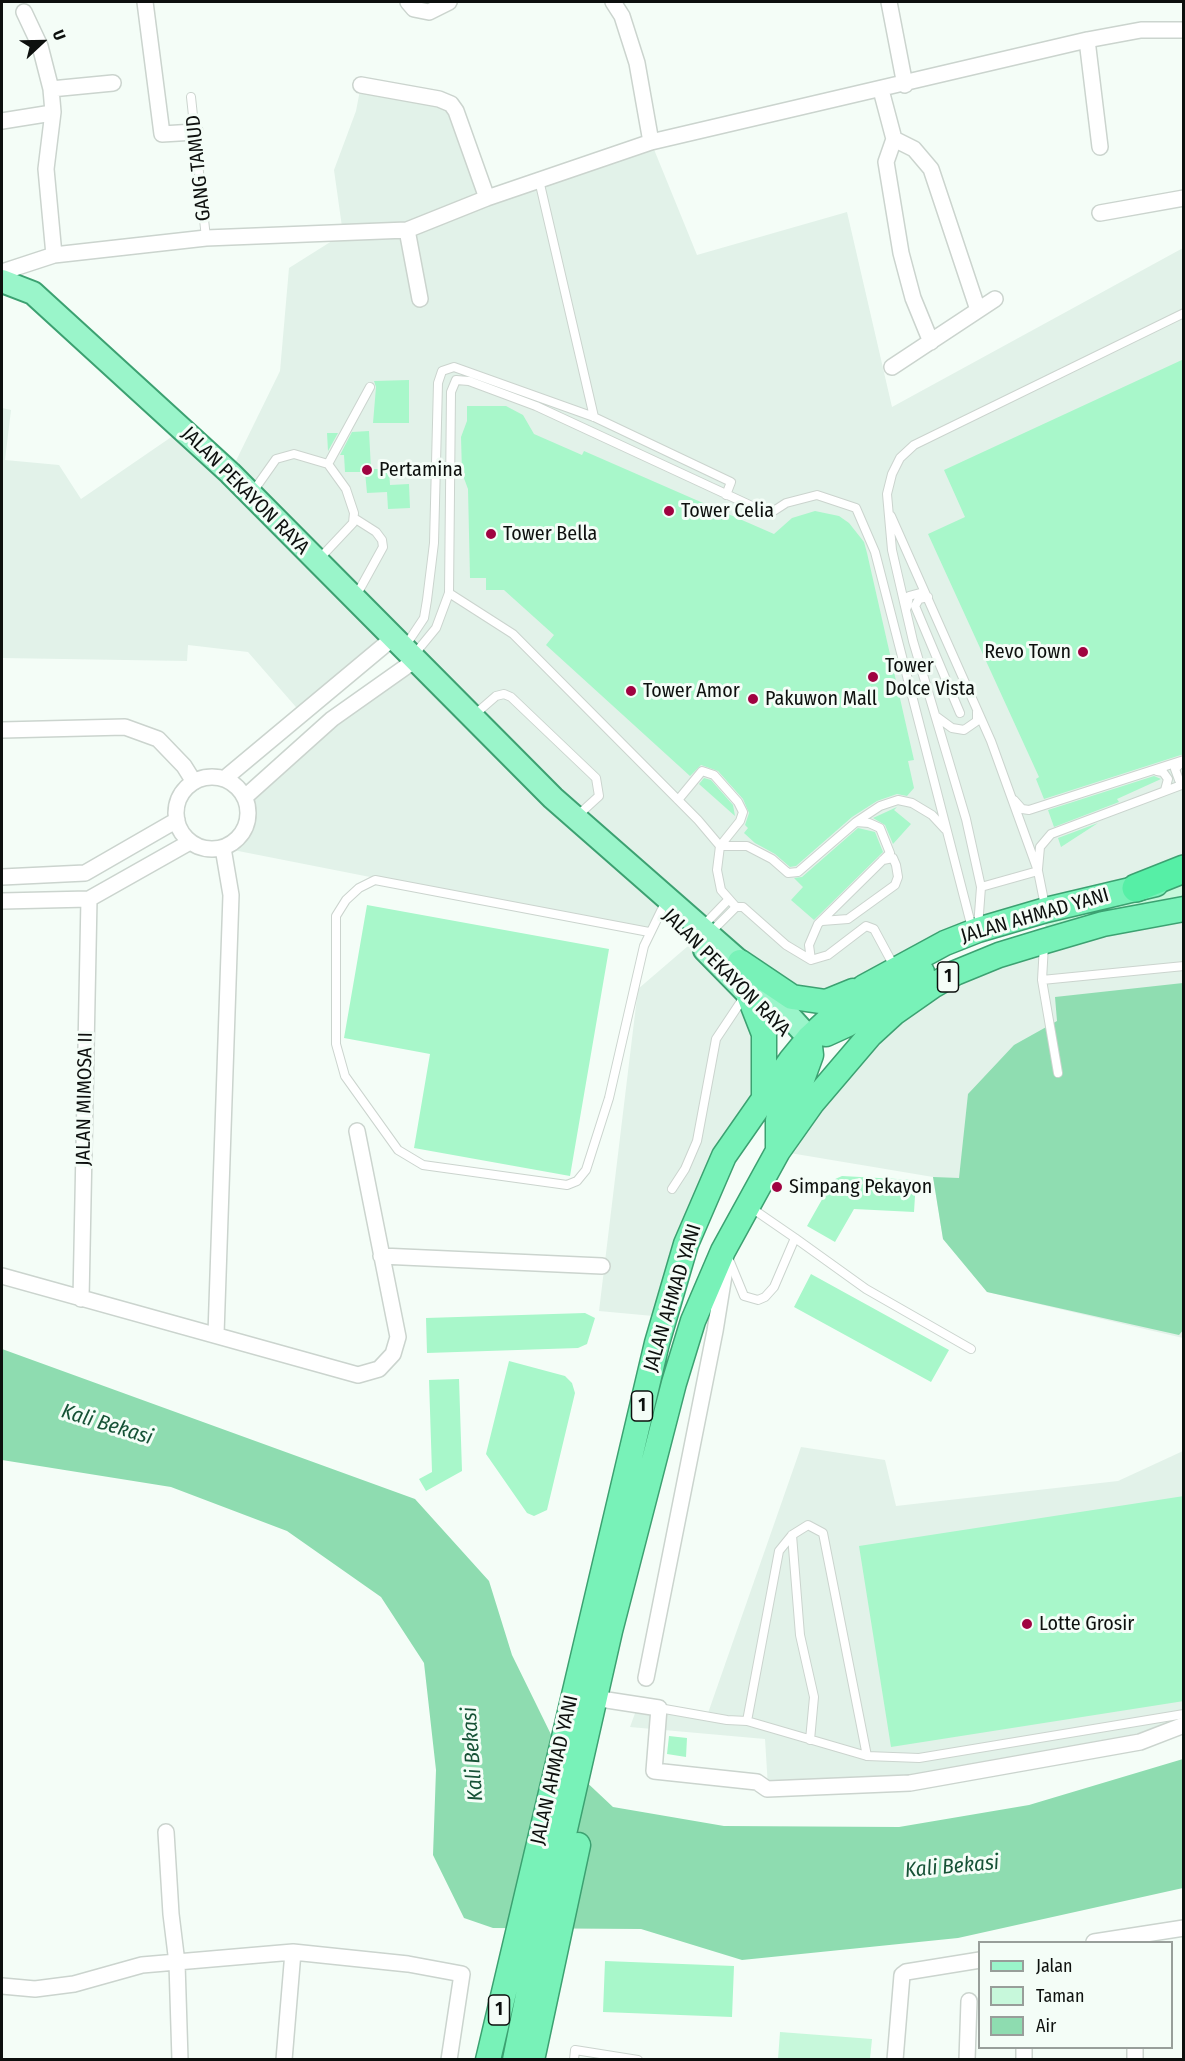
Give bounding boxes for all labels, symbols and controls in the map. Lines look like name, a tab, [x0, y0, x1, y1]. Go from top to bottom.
north arrow	[12, 12, 72, 72]
text: U	[49, 27, 70, 43]
street label: GANG TAMUD	[181, 114, 217, 222]
street label: JALAN PEKAYON RAYA	[176, 422, 314, 560]
place label: Pertamina	[379, 458, 463, 482]
marker: Pertamina	[360, 463, 374, 477]
place label: Tower Celia	[681, 499, 774, 523]
marker: Tower Celia	[662, 504, 676, 518]
place label: Tower Bella	[503, 522, 597, 546]
marker: Tower Bella	[484, 527, 498, 541]
place label: Revo Town	[984, 640, 1071, 664]
marker: Revo Town	[1076, 645, 1090, 659]
place label: Tower Dolce Vista	[885, 654, 975, 701]
marker: Tower Dolce Vista	[866, 670, 880, 684]
place label: Tower Amor	[643, 679, 740, 703]
marker: Tower Amor	[624, 684, 638, 698]
place label: Pakuwon Mall	[765, 687, 877, 711]
marker: Pakuwon Mall	[746, 692, 760, 706]
street label: JALAN AHMAD YANI	[958, 883, 1112, 949]
street label: JALAN PEKAYON RAYA	[657, 904, 795, 1042]
road number: 1	[938, 962, 958, 992]
street label: JALAN MIMOSA II	[72, 1032, 98, 1166]
place label: Simpang Pekayon	[789, 1175, 932, 1199]
marker: Simpang Pekayon	[770, 1180, 784, 1194]
street label: JALAN AHMAD YANI	[639, 1221, 707, 1375]
road number: 1	[632, 1391, 652, 1421]
water label: Kali Bekasi	[58, 1399, 156, 1451]
place label: Lotte Grosir	[1039, 1612, 1134, 1636]
marker: Lotte Grosir	[1020, 1617, 1034, 1631]
street label: JALAN AHMAD YANI	[526, 1693, 584, 1847]
water label: Kali Bekasi	[457, 1706, 489, 1802]
water label: Kali Bekasi	[904, 1850, 1000, 1884]
legend	[978, 1941, 1173, 2049]
text: Jalan	[1036, 1955, 1073, 1977]
text: Taman	[1036, 1985, 1084, 2007]
road number: 1	[488, 1995, 510, 2025]
text: Air	[1036, 2015, 1056, 2037]

